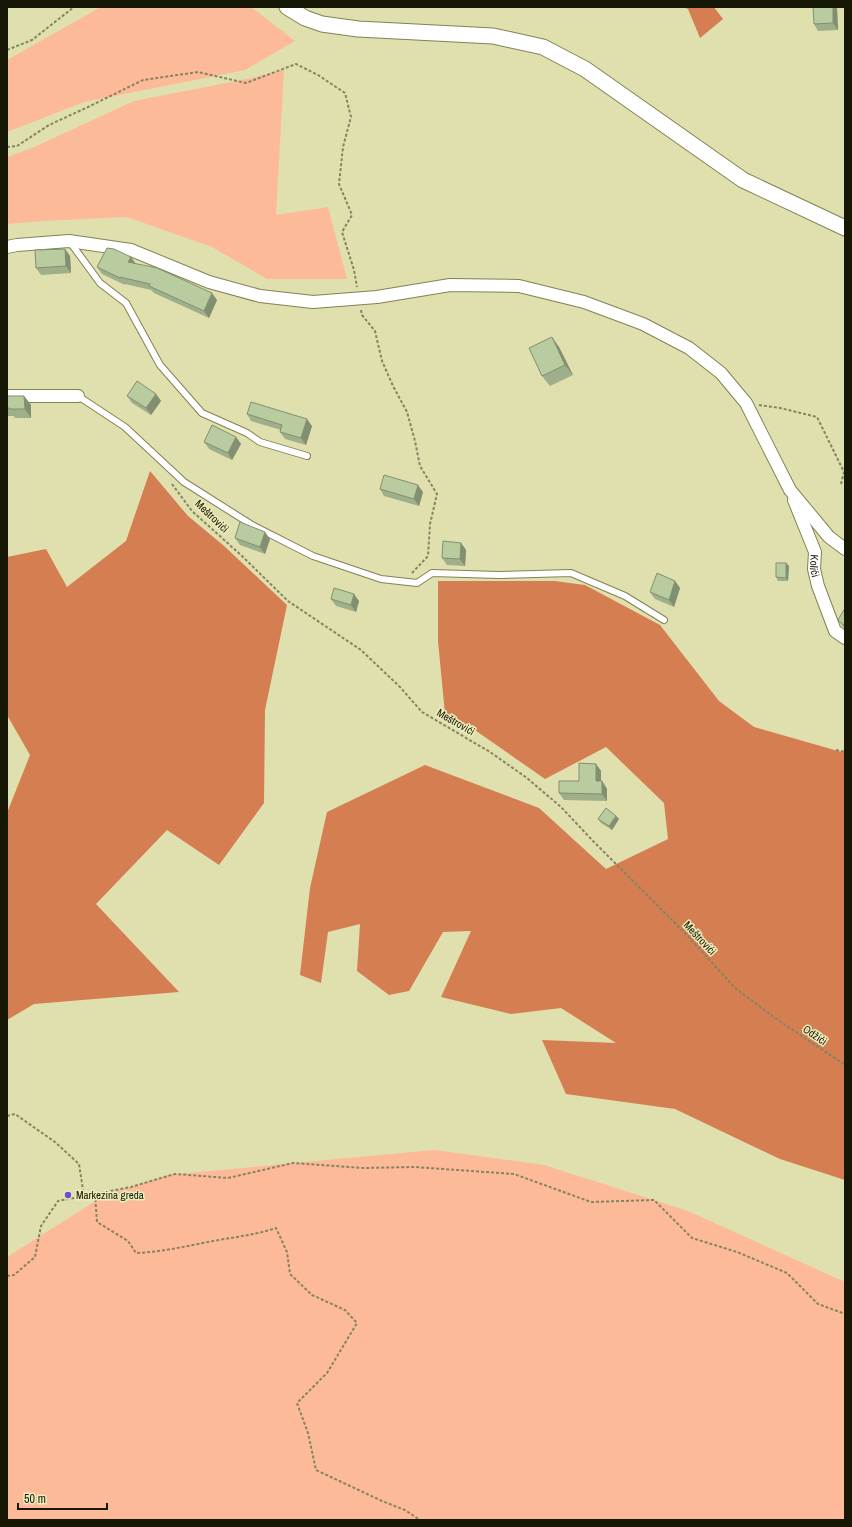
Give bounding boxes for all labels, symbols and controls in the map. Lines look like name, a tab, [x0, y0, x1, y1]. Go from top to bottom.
street label: Meštrovići	[192, 497, 232, 535]
street label: Kolići	[807, 554, 823, 579]
street label: Meštrovići	[434, 706, 478, 738]
street label: Meštrovići	[681, 918, 719, 958]
street label: Odžići	[800, 1022, 830, 1048]
place label: Markezina greda	[76, 1188, 144, 1202]
marker: Markezina greda	[63, 1190, 73, 1200]
scale bar	[18, 1485, 107, 1511]
text: 50 m	[24, 1491, 46, 1507]

